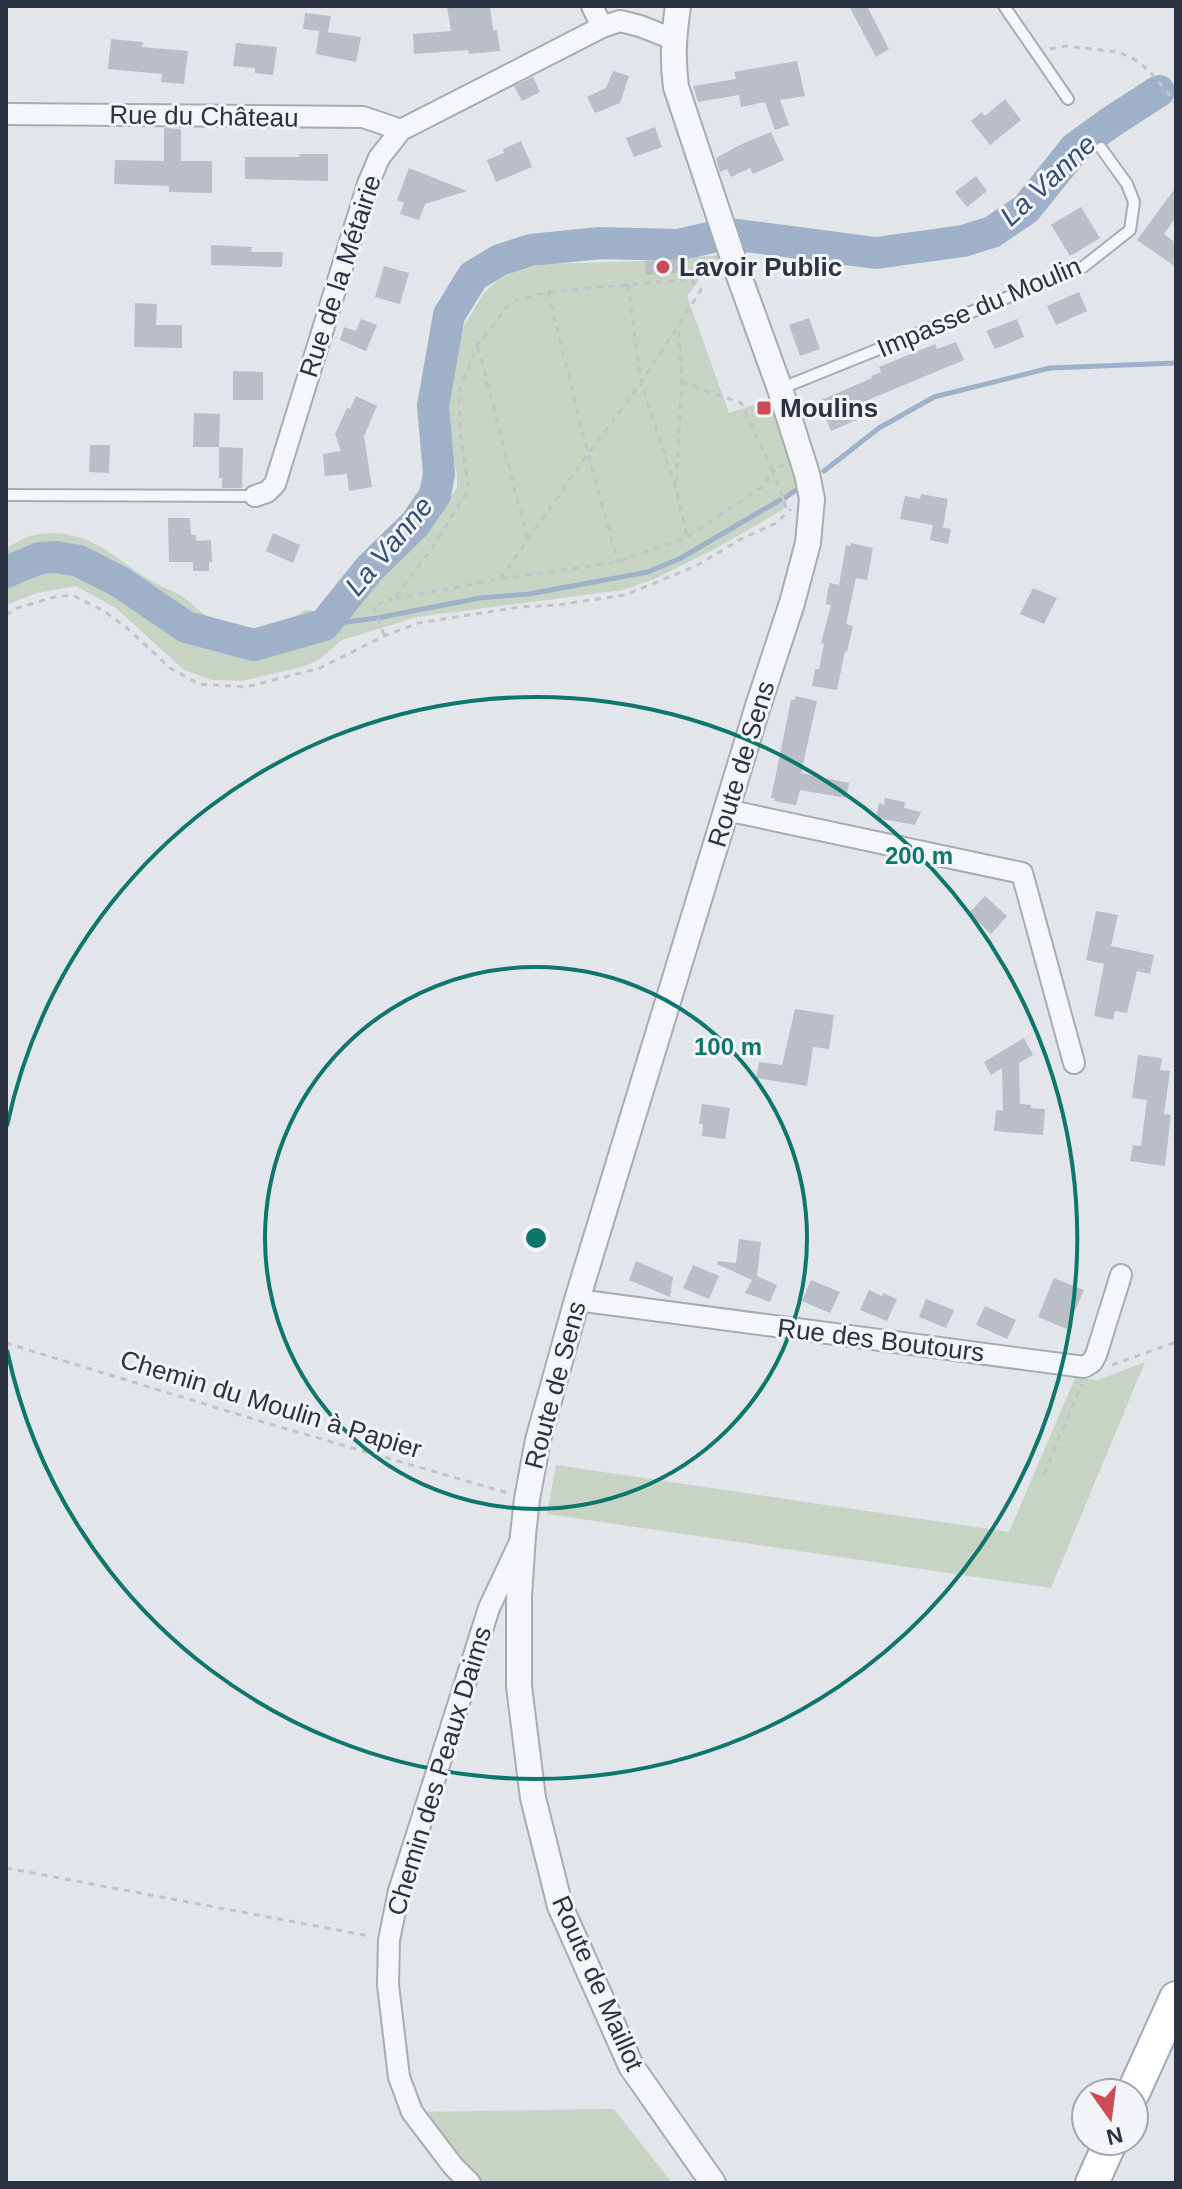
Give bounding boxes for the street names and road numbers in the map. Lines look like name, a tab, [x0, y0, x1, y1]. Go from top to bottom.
street label: Rue du Château	[109, 99, 299, 133]
street label: Rue de la Métairie	[293, 171, 387, 381]
street label: Impasse du Moulin	[873, 251, 1085, 363]
street label: Route de Sens	[702, 677, 780, 851]
street label: Route de Sens	[518, 1298, 592, 1472]
street label: Rue des Boutours	[776, 1312, 986, 1368]
street label: Chemin du Moulin à Papier	[117, 1344, 426, 1464]
street label: Chemin des Peaux Daims	[381, 1623, 497, 1919]
street label: Route de Maillot	[546, 1891, 650, 2076]

